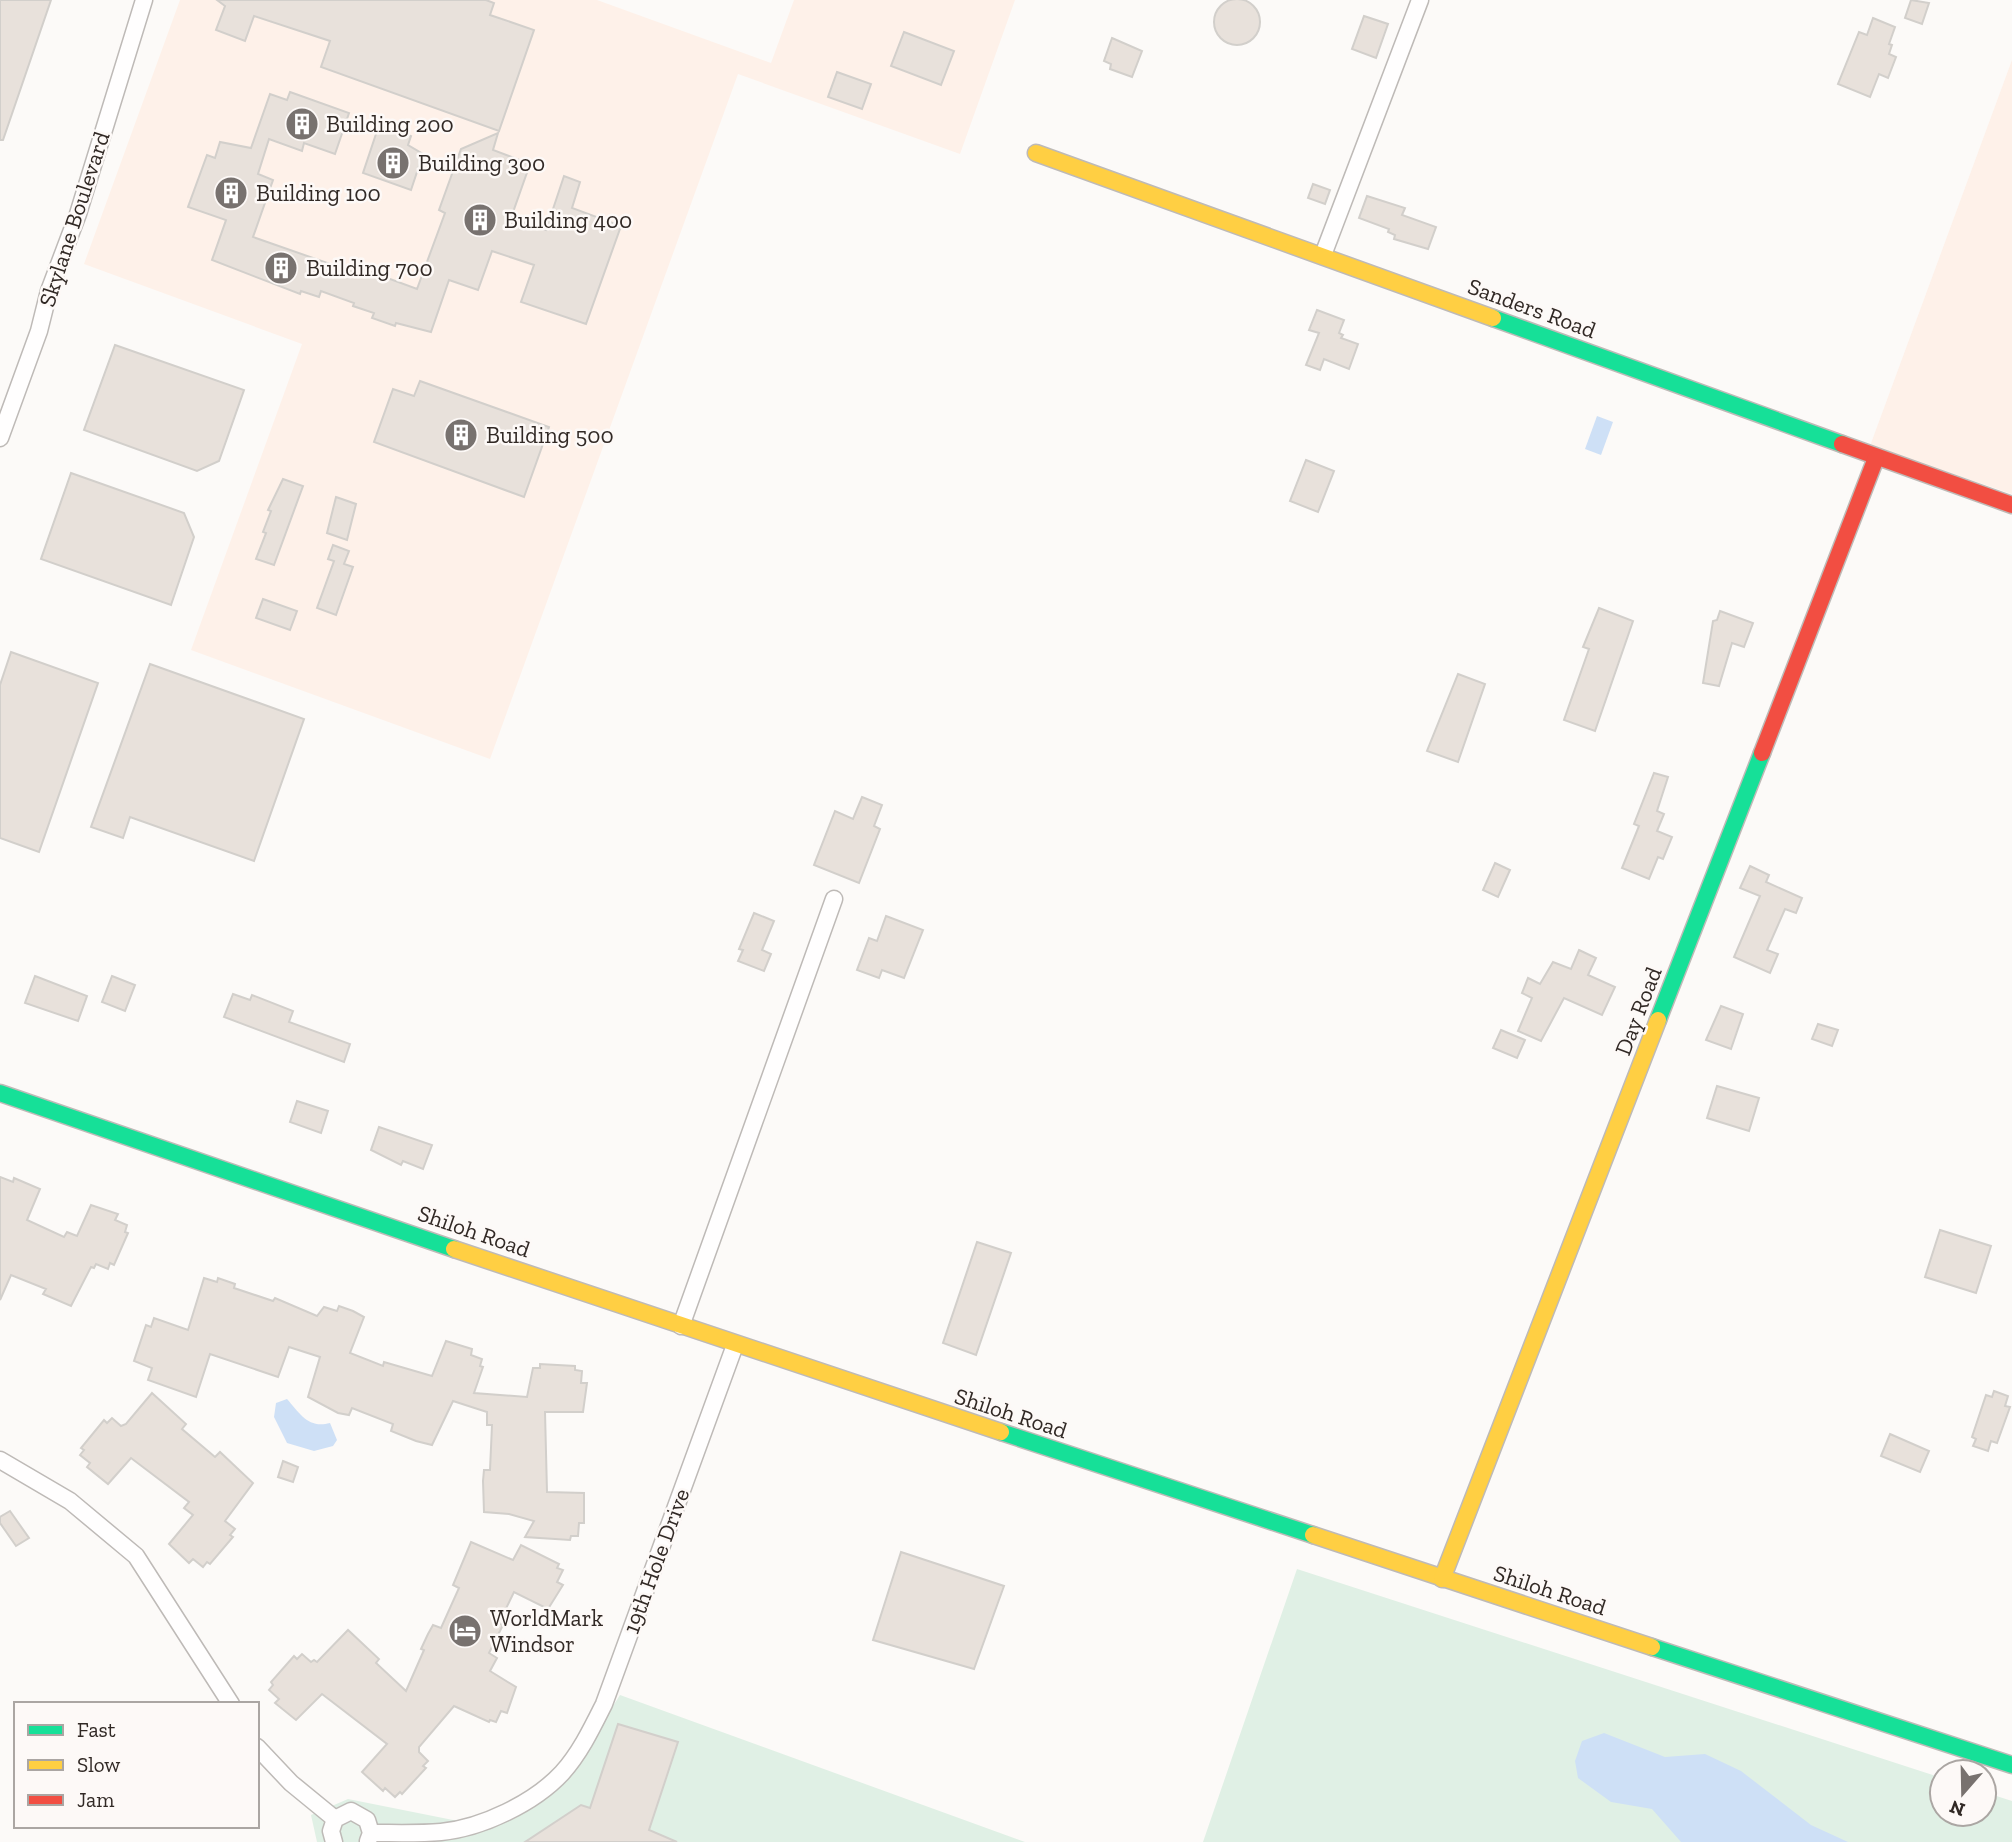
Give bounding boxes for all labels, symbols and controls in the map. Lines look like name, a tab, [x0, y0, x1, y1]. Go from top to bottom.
building icon: Building 200	[283, 105, 321, 143]
place label: Building 200	[326, 110, 454, 138]
street label: Skylane Boulevard	[33, 128, 116, 310]
building icon: Building 300	[374, 144, 412, 182]
place label: Building 300	[418, 149, 545, 177]
building icon: Building 100	[212, 174, 250, 212]
place label: Building 100	[256, 179, 381, 207]
building icon: Building 400	[461, 201, 499, 239]
place label: Building 400	[504, 206, 632, 234]
building icon: Building 700	[262, 249, 300, 287]
place label: Building 700	[306, 254, 433, 282]
street label: Sanders Road	[1464, 272, 1600, 344]
building icon: Building 500	[442, 416, 480, 454]
place label: Building 500	[486, 421, 614, 449]
street label: Day Road	[1608, 962, 1668, 1059]
street label: Shiloh Road	[414, 1199, 534, 1263]
street label: Shiloh Road	[951, 1382, 1071, 1444]
street label: 19th Hole Drive	[617, 1485, 695, 1637]
street label: Shiloh Road	[1490, 1559, 1610, 1621]
place label: WorldMark Windsor	[490, 1604, 603, 1658]
hotel icon: WorldMark Windsor	[446, 1612, 484, 1650]
legend	[14, 1702, 259, 1828]
text: Fast	[77, 1717, 116, 1742]
text: Slow	[77, 1752, 120, 1777]
north arrow	[1928, 1758, 1998, 1828]
text: Jam	[77, 1787, 114, 1812]
text: N	[1947, 1795, 1968, 1822]

